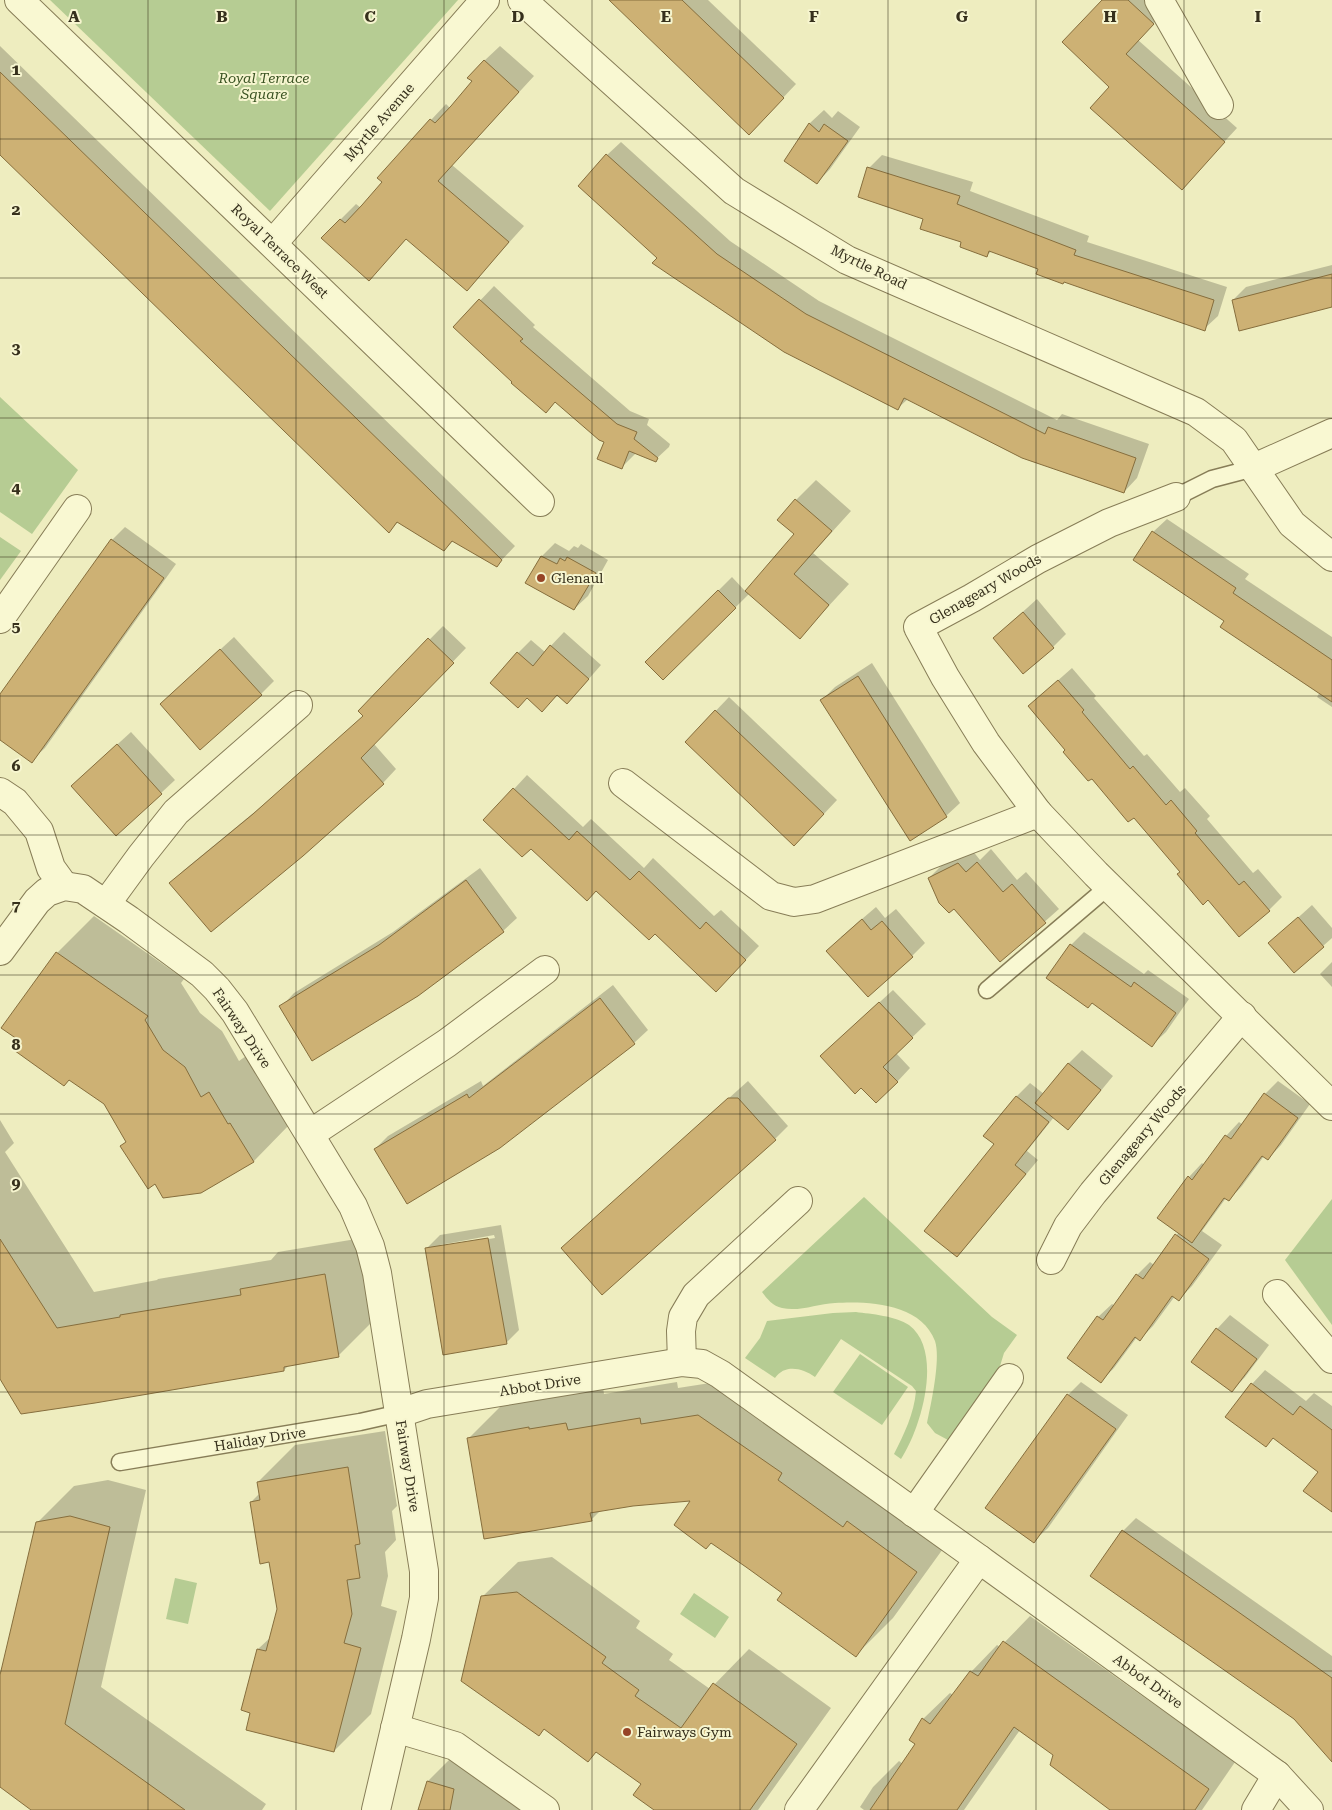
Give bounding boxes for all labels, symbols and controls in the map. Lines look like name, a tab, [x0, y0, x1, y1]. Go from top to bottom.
text: A	[68, 7, 80, 26]
text: B	[216, 7, 228, 26]
text: C	[364, 7, 376, 26]
text: D	[512, 7, 525, 26]
text: E	[661, 7, 671, 26]
text: F	[809, 7, 819, 26]
text: G	[956, 7, 969, 26]
text: H	[1103, 7, 1117, 26]
text: I	[1255, 7, 1261, 26]
text: 1	[12, 60, 21, 79]
park label: Royal Terrace Square	[218, 70, 309, 102]
street label: Myrtle Avenue	[341, 79, 418, 164]
text: 2	[12, 200, 21, 219]
street label: Royal Terrace West	[228, 201, 332, 301]
street label: Myrtle Road	[828, 242, 910, 292]
text: 3	[12, 339, 21, 358]
text: 4	[12, 478, 21, 497]
street label: Glenageary Woods	[926, 550, 1044, 628]
place label: Glenaul	[551, 570, 604, 586]
marker: Glenaul	[535, 572, 547, 584]
text: 5	[12, 617, 21, 636]
text: 6	[12, 756, 21, 775]
text: 7	[12, 896, 21, 915]
street label: Fairway Drive	[209, 985, 275, 1071]
text: 8	[12, 1035, 21, 1054]
street label: Glenageary Woods	[1095, 1081, 1189, 1189]
text: 9	[12, 1174, 21, 1193]
street label: Abbot Drive	[498, 1371, 582, 1399]
street label: Fairway Drive	[393, 1419, 423, 1513]
street label: Haliday Drive	[213, 1424, 307, 1454]
street label: Abbot Drive	[1110, 1650, 1186, 1712]
place label: Fairways Gym	[637, 1724, 732, 1740]
marker: Fairways Gym	[621, 1726, 633, 1738]

